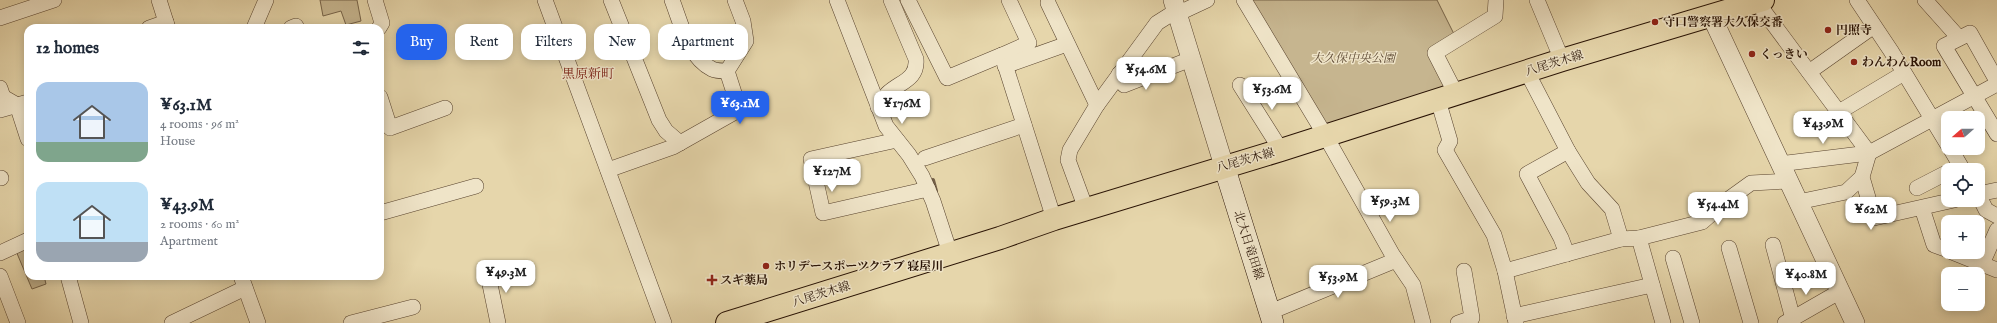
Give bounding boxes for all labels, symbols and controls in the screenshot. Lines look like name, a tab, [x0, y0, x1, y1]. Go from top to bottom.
place label: 守口警察署大久保交番	[1663, 15, 1783, 30]
marker: 守口警察署大久保交番	[1650, 17, 1660, 27]
place label: 円照寺	[1836, 23, 1872, 38]
chip: Buy	[396, 24, 447, 60]
chip: Rent	[455, 24, 513, 60]
chip: Filters	[521, 24, 586, 60]
chip: New	[594, 24, 650, 60]
chip: Apartment	[658, 24, 748, 60]
marker: 円照寺	[1823, 25, 1833, 35]
icon: filters	[350, 37, 372, 59]
text: 12 homes	[36, 38, 99, 59]
place label: くっきい	[1760, 47, 1808, 62]
street label: 八尾茨木線	[1523, 48, 1585, 79]
marker: くっきい	[1747, 49, 1757, 59]
park label: 大久保中央公園	[1311, 51, 1397, 66]
place label: わんわんRoom	[1862, 55, 1942, 70]
pin: ¥54.6M	[1113, 57, 1179, 91]
marker: わんわんRoom	[1849, 57, 1859, 67]
text: ¥54.6M	[1125, 61, 1167, 78]
district label: 黒原新町	[562, 66, 614, 83]
pin: ¥53.6M	[1239, 77, 1305, 111]
text: ¥53.6M	[1252, 81, 1292, 98]
pin: ¥63.1M	[707, 91, 773, 125]
pin: ¥176M	[874, 91, 930, 125]
text: ¥63.1M	[160, 95, 212, 116]
text: ¥63.1M	[720, 95, 760, 112]
text: ¥176M	[883, 95, 921, 112]
icon: home	[68, 98, 116, 146]
pin: ¥43.9M	[1790, 111, 1856, 145]
north arrow	[1941, 111, 1985, 155]
map controls	[1941, 111, 1985, 311]
text: ¥43.9M	[1802, 115, 1844, 132]
text: 4 rooms · 96 m²	[160, 116, 239, 133]
text: House	[160, 133, 195, 150]
street label: 八尾茨木線	[1214, 145, 1276, 176]
pin: ¥127M	[804, 159, 860, 193]
text: ¥127M	[813, 163, 851, 180]
button: locate	[1941, 163, 1985, 207]
pin: ¥59.3M	[1357, 189, 1423, 223]
pin: ¥54.4M	[1685, 192, 1751, 226]
text: ¥59.3M	[1370, 193, 1410, 210]
text: ¥43.9M	[160, 195, 214, 216]
text: ¥54.4M	[1697, 196, 1739, 213]
pin: ¥62M	[1847, 197, 1895, 231]
icon: home	[68, 198, 116, 246]
text: ¥62M	[1854, 201, 1888, 218]
street label: 北大日竜田線	[1230, 209, 1267, 282]
button: +	[1941, 215, 1985, 259]
text: 2 rooms · 60 m²	[160, 216, 239, 233]
text: Apartment	[160, 233, 218, 250]
place label: ホリデースポーツクラブ 寝屋川	[774, 259, 943, 274]
pin: ¥49.3M	[473, 260, 539, 294]
marker: ホリデースポーツクラブ 寝屋川	[761, 261, 771, 271]
pin: ¥40.8M	[1773, 262, 1839, 296]
text: ¥49.3M	[485, 264, 527, 281]
pin: ¥53.9M	[1305, 265, 1371, 299]
text: ¥40.8M	[1785, 266, 1827, 283]
button: −	[1941, 267, 1985, 311]
text: ¥53.9M	[1318, 269, 1358, 286]
place label: スギ薬局	[720, 273, 768, 288]
marker: スギ薬局	[707, 275, 717, 285]
street label: 八尾茨木線	[790, 279, 852, 310]

